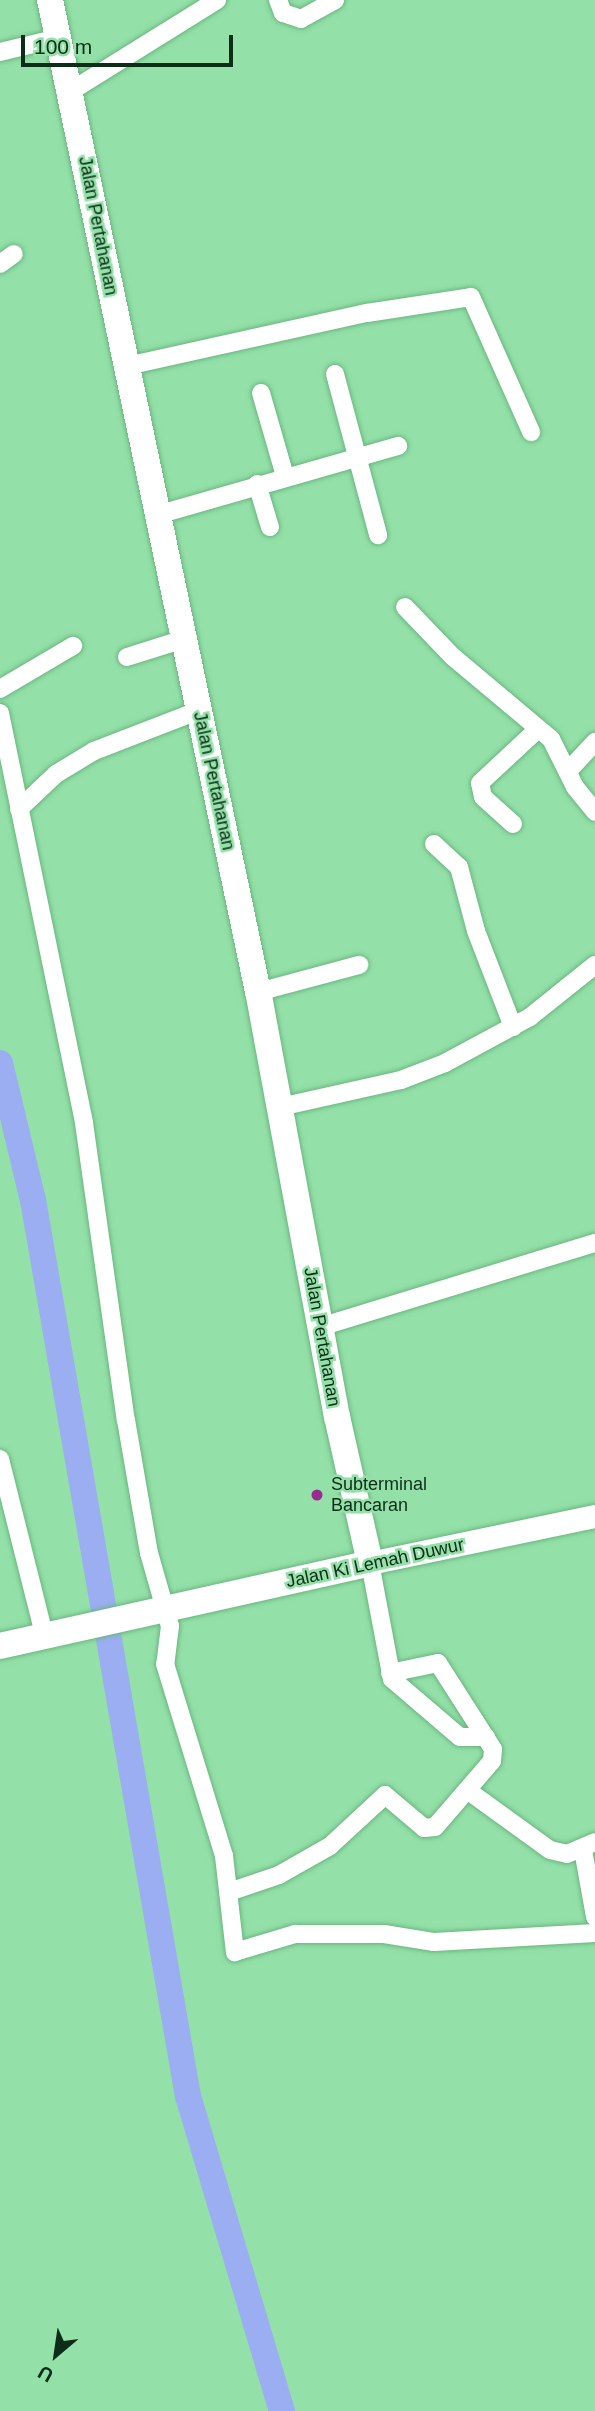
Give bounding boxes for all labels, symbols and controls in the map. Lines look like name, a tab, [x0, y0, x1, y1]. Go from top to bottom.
scale bar	[24, 21, 236, 65]
text: 100 m	[34, 35, 92, 58]
street label: Jalan Pertahanan	[74, 155, 122, 297]
street label: Jalan Pertahanan	[189, 710, 239, 852]
street label: Jalan Pertahanan	[299, 1266, 345, 1408]
place label: Subterminal Bancaran	[331, 1474, 427, 1516]
marker: Subterminal Bancaran	[309, 1487, 325, 1503]
street label: Jalan Ki Lemah Duwur	[284, 1534, 466, 1592]
north arrow	[21, 2320, 91, 2390]
text: U	[34, 2361, 57, 2386]

